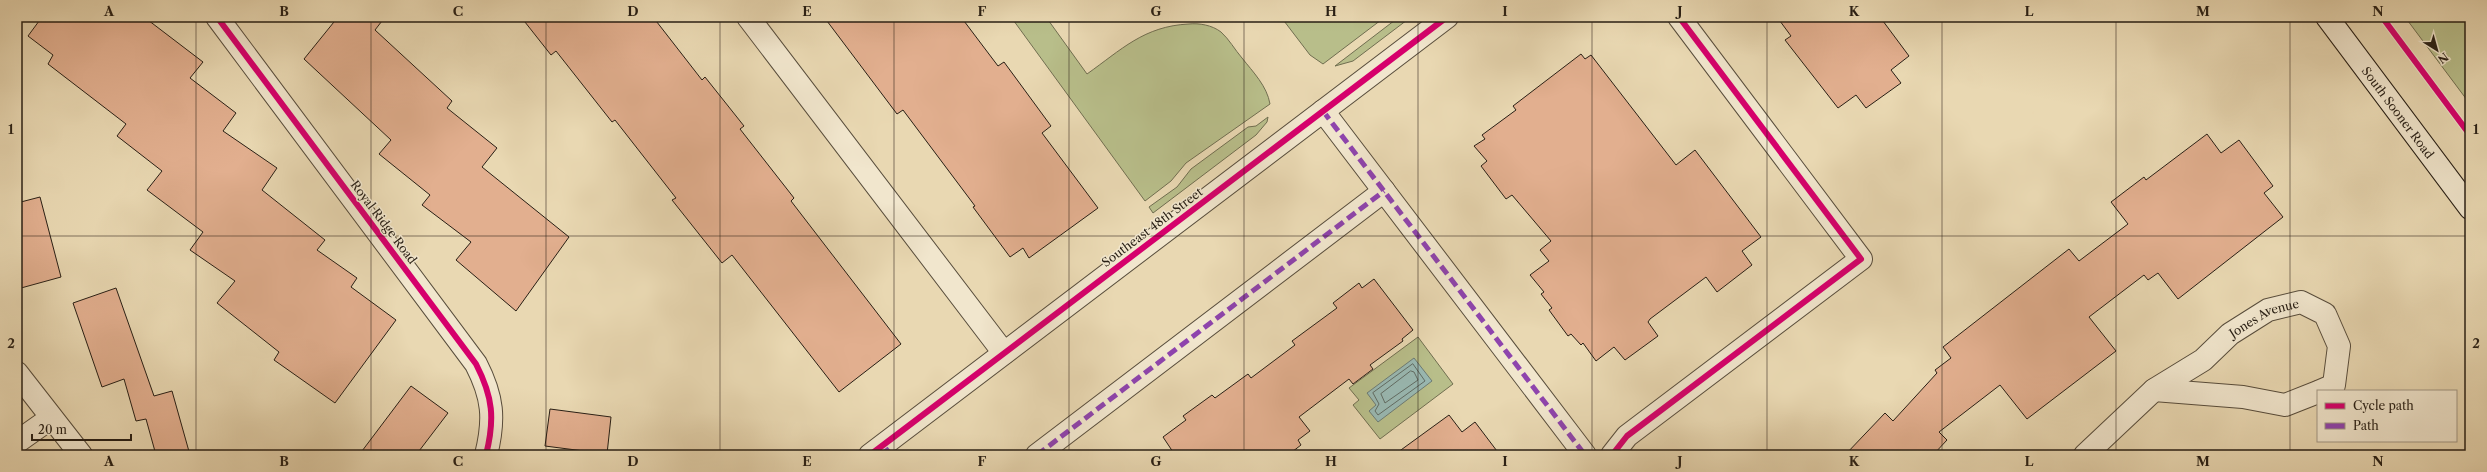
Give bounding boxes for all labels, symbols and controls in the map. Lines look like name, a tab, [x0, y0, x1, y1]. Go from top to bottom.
text: A	[103, 3, 115, 19]
text: B	[279, 3, 289, 19]
text: C	[453, 3, 463, 19]
text: D	[627, 3, 639, 19]
text: E	[802, 3, 812, 19]
text: F	[978, 3, 987, 19]
text: G	[1150, 3, 1162, 19]
text: H	[1325, 3, 1337, 19]
text: I	[1502, 3, 1508, 19]
text: J	[1675, 3, 1683, 19]
text: K	[1849, 3, 1860, 19]
text: L	[2025, 3, 2034, 19]
text: M	[2196, 3, 2210, 19]
text: N	[2372, 3, 2384, 19]
north arrow	[2417, 30, 2457, 70]
text: N	[2435, 50, 2451, 67]
street label: South Sooner Road	[2359, 63, 2438, 162]
text: 1	[8, 121, 14, 137]
text: 1	[2473, 121, 2479, 137]
street label: Royal Ridge Road	[348, 177, 421, 267]
street label: Southeast 48th Street	[1099, 184, 1206, 270]
street label: Jones Avenue	[2224, 295, 2301, 341]
text: 2	[7, 335, 15, 351]
text: 2	[2472, 335, 2480, 351]
legend	[2317, 390, 2457, 442]
text: Cycle path	[2353, 398, 2414, 413]
scale bar	[32, 416, 131, 442]
text: Path	[2353, 418, 2379, 433]
text: 20 m	[38, 422, 67, 437]
text: A	[103, 453, 115, 469]
text: B	[279, 453, 289, 469]
text: C	[453, 453, 463, 469]
text: D	[627, 453, 639, 469]
text: E	[802, 453, 812, 469]
text: F	[978, 453, 987, 469]
text: G	[1150, 453, 1162, 469]
text: H	[1325, 453, 1337, 469]
text: I	[1502, 453, 1508, 469]
text: J	[1675, 453, 1683, 469]
text: K	[1849, 453, 1860, 469]
text: L	[2025, 453, 2034, 469]
text: M	[2196, 453, 2210, 469]
text: N	[2372, 453, 2384, 469]

